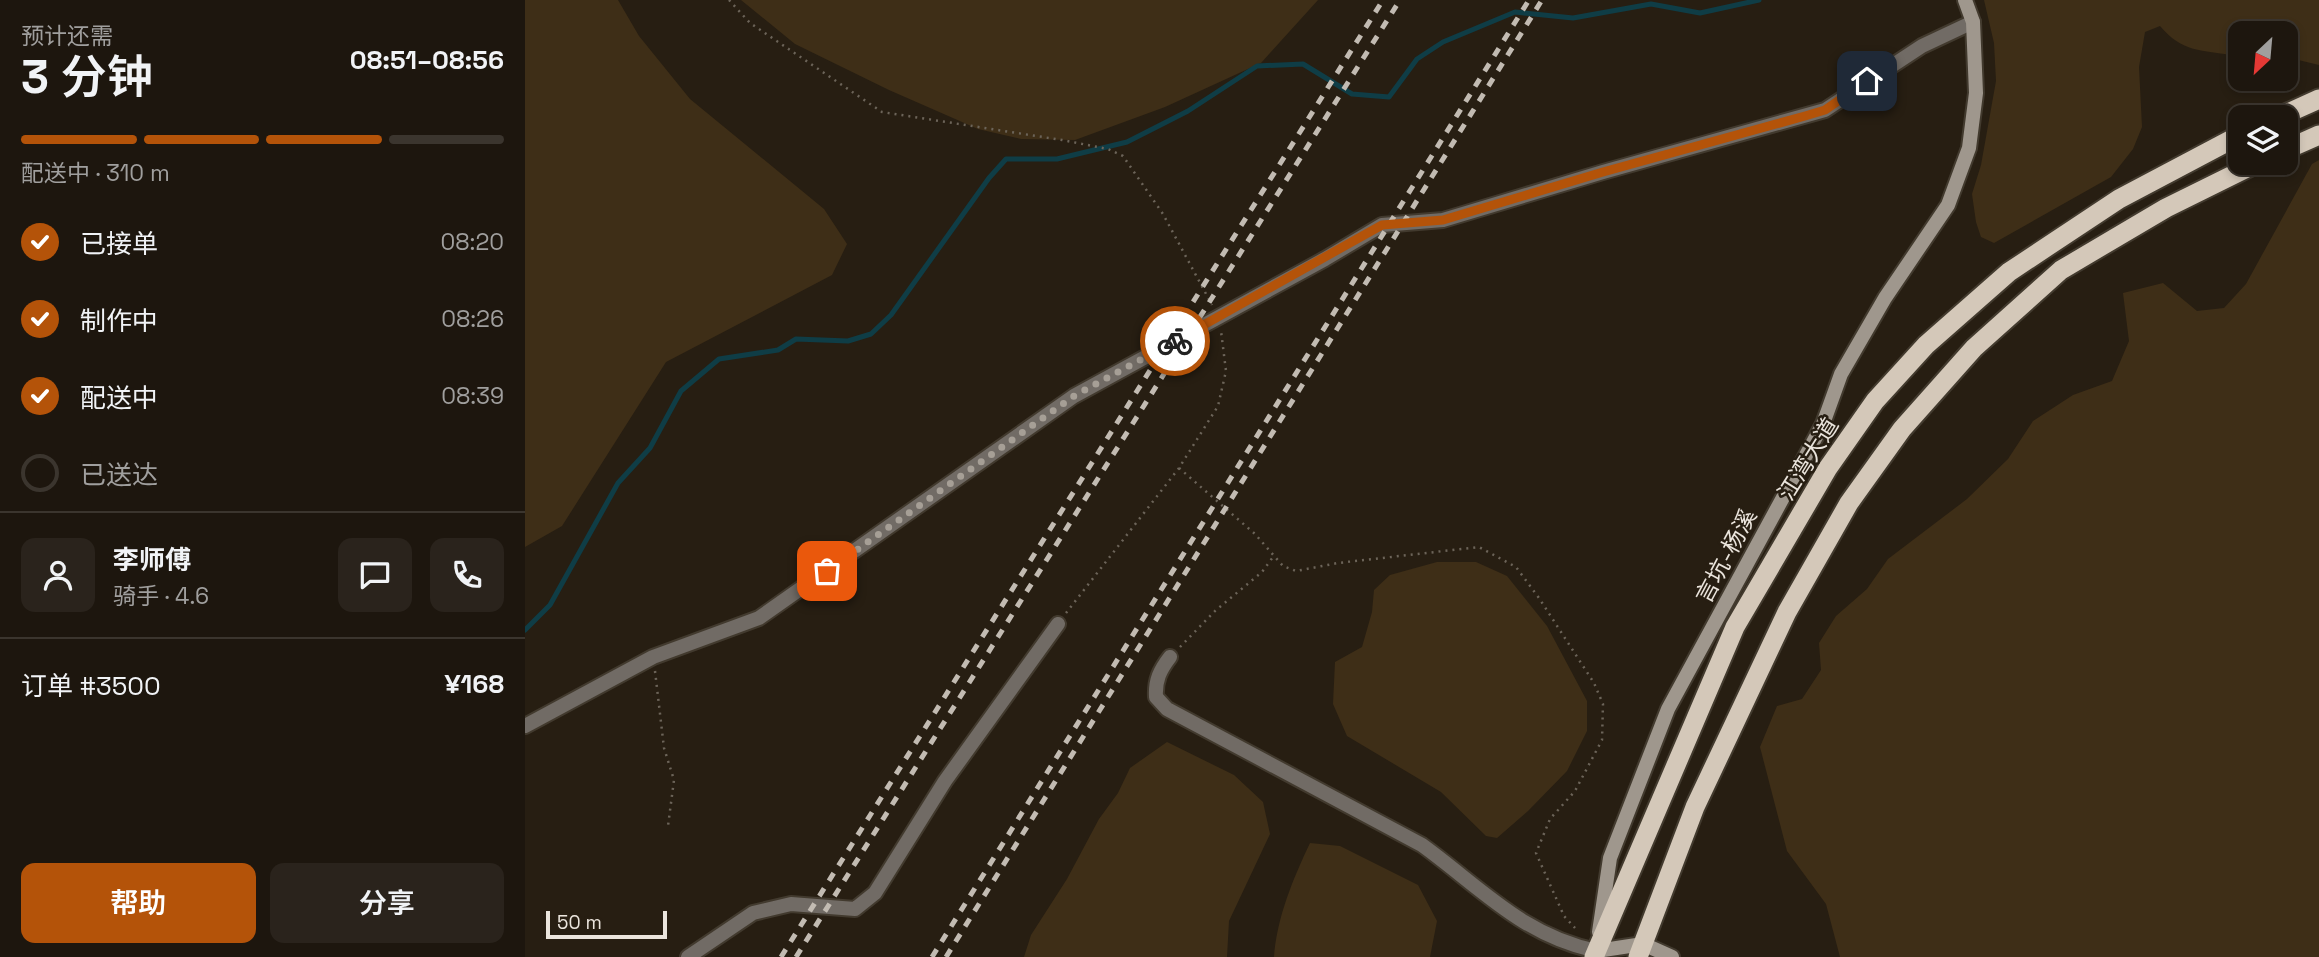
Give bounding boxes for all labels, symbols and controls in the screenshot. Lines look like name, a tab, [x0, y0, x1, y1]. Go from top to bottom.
text: 预计还需	[21, 21, 113, 51]
north arrow	[2228, 21, 2298, 91]
map controls	[2228, 21, 2298, 175]
text: 08:51–08:56	[350, 43, 504, 77]
text: 3 分钟	[21, 48, 153, 106]
pin	[1837, 51, 1897, 111]
icon: home	[1848, 62, 1886, 100]
button: layers	[2228, 105, 2298, 175]
text: 配送中 · 310 m	[21, 158, 170, 188]
icon: check	[21, 223, 59, 261]
text: 已接单	[80, 227, 158, 261]
text: 08:20	[440, 227, 504, 257]
icon: check	[21, 300, 59, 338]
text: 制作中	[80, 304, 158, 338]
text: 08:26	[441, 304, 504, 334]
courier	[1140, 306, 1210, 376]
icon: bike	[1156, 322, 1194, 360]
icon: check	[21, 377, 59, 415]
text: 配送中	[80, 381, 158, 415]
text: 08:39	[441, 381, 504, 411]
street label: 江湾大道	[1771, 412, 1845, 506]
text: 已送达	[80, 458, 158, 492]
street label: 言坑-杨溪	[1689, 504, 1763, 608]
button: person	[21, 538, 95, 612]
button: chat	[338, 538, 412, 612]
button: phone	[430, 538, 504, 612]
pin	[797, 541, 857, 601]
text: 李师傅	[113, 543, 191, 577]
icon: bag	[808, 552, 846, 590]
text: 骑手 · 4.6	[113, 581, 209, 611]
text: ¥168	[444, 667, 504, 701]
text: 订单 #3500	[21, 669, 161, 703]
button: 帮助	[21, 863, 256, 943]
button: 分享	[270, 863, 504, 943]
scale bar	[546, 908, 667, 940]
text: 50 m	[557, 910, 602, 935]

